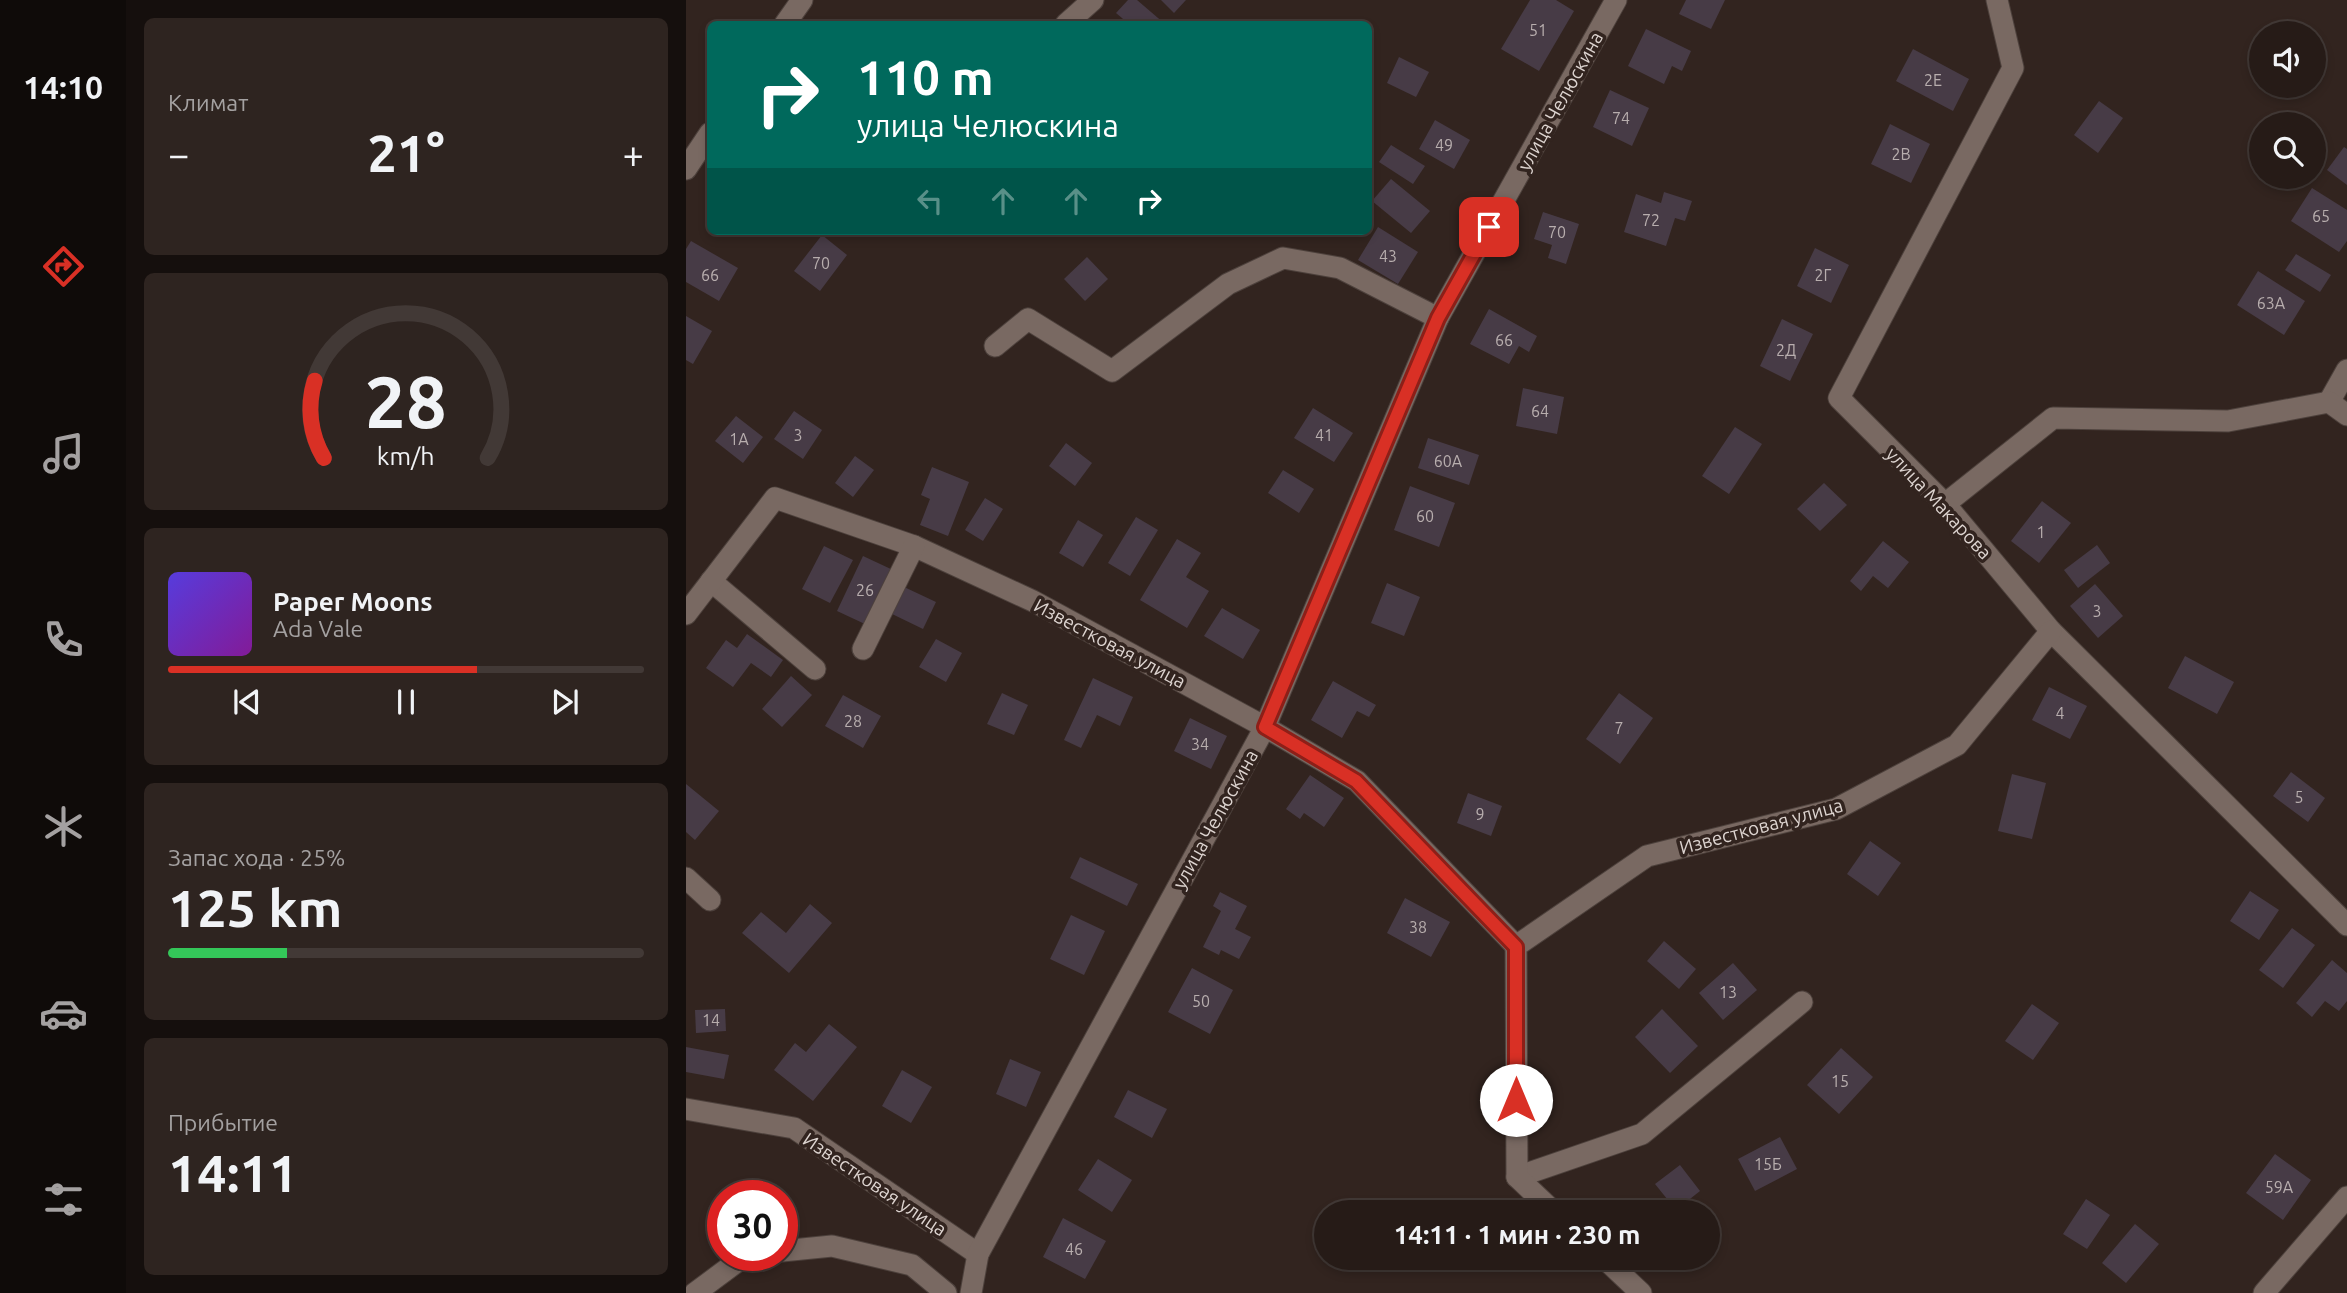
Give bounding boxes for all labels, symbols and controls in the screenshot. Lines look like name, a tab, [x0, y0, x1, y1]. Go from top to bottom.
house number: 51	[1529, 21, 1547, 39]
map controls	[2249, 21, 2326, 189]
button: sound	[2249, 21, 2326, 98]
street label: улица Челюскина	[1513, 28, 1607, 174]
icon: right	[742, 49, 833, 140]
text: 110 m	[857, 49, 994, 104]
text: 14:10	[23, 69, 103, 105]
house number: 2Е	[1924, 71, 1942, 89]
text: Климат	[168, 90, 248, 115]
text: улица Челюскина	[857, 107, 1119, 143]
house number: 74	[1612, 109, 1630, 127]
button: search	[2249, 112, 2326, 189]
text: 21°	[367, 124, 445, 182]
text: −	[168, 133, 189, 175]
text: +	[623, 133, 644, 175]
house number: 49	[1435, 136, 1453, 154]
house number: 2В	[1891, 145, 1911, 163]
icon: left	[911, 182, 949, 220]
icon: ahead	[984, 182, 1022, 220]
icon: ahead	[1057, 182, 1095, 220]
icon: right	[1130, 182, 1168, 220]
pin	[1459, 197, 1519, 257]
house number: 65	[2312, 207, 2330, 225]
icon: arrive	[1470, 208, 1508, 246]
house number: 72	[1642, 211, 1660, 229]
house number: 70	[1548, 223, 1566, 241]
icon: directions	[39, 242, 88, 291]
house number: 43	[1379, 247, 1397, 265]
house number: 70	[812, 254, 830, 272]
house number: 66	[701, 266, 719, 284]
house number: 2Г	[1815, 266, 1832, 284]
house number: 63А	[2257, 294, 2286, 312]
house number: 66	[1495, 331, 1513, 349]
house number: 2Д	[1776, 341, 1796, 359]
text: 28	[365, 360, 447, 442]
house number: 64	[1531, 402, 1549, 420]
house number: 3	[793, 426, 803, 444]
house number: 41	[1315, 426, 1333, 444]
icon: music	[39, 429, 88, 478]
house number: 1А	[729, 430, 749, 448]
text: km/h	[377, 441, 435, 469]
street label: улица Макарова	[1882, 443, 1996, 563]
house number: 60А	[1434, 452, 1463, 470]
house number: 60	[1416, 507, 1434, 525]
house number: 1	[2036, 523, 2046, 541]
house number: 26	[856, 581, 874, 599]
text: Paper Moons	[273, 587, 432, 616]
street label: Известковая улица	[1030, 594, 1190, 692]
house number: 3	[2092, 602, 2102, 620]
icon: phone	[39, 615, 88, 664]
text: Ada Vale	[273, 616, 363, 641]
icon: previous	[228, 683, 266, 721]
icon: pause	[387, 683, 425, 721]
icon: next	[546, 683, 584, 721]
house number: 4	[2055, 704, 2065, 722]
house number: 28	[844, 712, 862, 730]
house number: 7	[1614, 719, 1624, 737]
house number: 34	[1191, 735, 1209, 753]
street label: улица Челюскина	[1168, 746, 1262, 892]
house number: 5	[2294, 788, 2304, 806]
street label: Известковая улица	[1677, 794, 1845, 858]
icon: climate	[39, 802, 88, 851]
house number: 9	[1475, 805, 1485, 823]
text: Запас хода · 25%	[168, 845, 345, 870]
text: 125 km	[168, 879, 342, 937]
house number: 38	[1409, 918, 1427, 936]
house number: 13	[1719, 983, 1737, 1001]
icon: car	[39, 989, 88, 1038]
house number: 50	[1192, 992, 1210, 1010]
house number: 14	[702, 1011, 720, 1029]
position arrow	[1479, 1063, 1553, 1137]
house number: 15	[1831, 1072, 1849, 1090]
text: Прибытие	[168, 1110, 278, 1135]
street label: Известковая улица	[799, 1128, 951, 1240]
text: 14:11	[168, 1144, 298, 1202]
house number: 15Б	[1754, 1155, 1782, 1173]
icon: filters	[39, 1175, 88, 1224]
house number: 59А	[2265, 1178, 2294, 1196]
speed limit sign: 30	[707, 1180, 798, 1271]
text: 14:11 · 1 мин · 230 m	[1394, 1220, 1640, 1249]
house number: 46	[1065, 1240, 1083, 1258]

